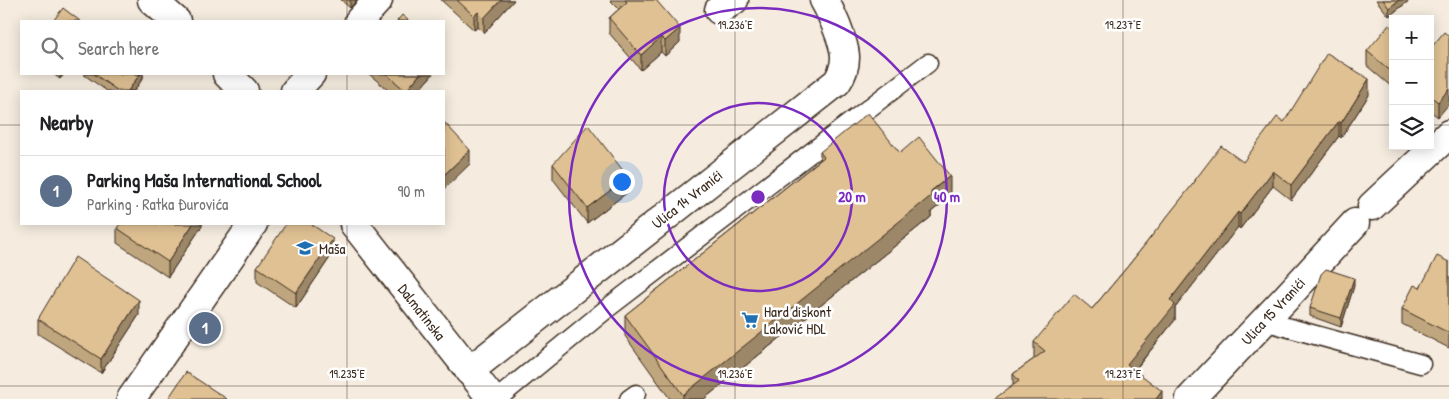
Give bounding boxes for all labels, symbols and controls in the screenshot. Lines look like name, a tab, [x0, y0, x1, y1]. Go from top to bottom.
map controls	[1389, 15, 1434, 150]
button: +	[1389, 15, 1434, 60]
text: 19.236°E	[717, 16, 753, 33]
text: 19.237°E	[1105, 16, 1142, 33]
search box	[20, 20, 445, 75]
icon: search	[38, 34, 66, 62]
text: Search here	[78, 35, 159, 61]
button: −	[1389, 60, 1434, 105]
button: layers	[1389, 105, 1434, 150]
text: Nearby	[40, 108, 93, 137]
street label: Ulica 14 Vranići	[647, 165, 727, 233]
text: Parking Maša International School	[87, 167, 321, 193]
your location	[609, 169, 635, 195]
text: 1	[53, 180, 59, 202]
text: 90 m	[397, 180, 425, 202]
text: 20 m	[838, 186, 866, 207]
text: 40 m	[934, 186, 960, 207]
centre of rings	[749, 188, 767, 206]
text: Parking · Ratka Đurovića	[87, 193, 228, 215]
school or university icon: Maša	[295, 238, 315, 258]
place label: Maša	[319, 238, 346, 259]
street label: Ulica 15 Vranići	[1236, 273, 1310, 349]
street label: Dalmatinska	[393, 279, 451, 345]
place label: Hard diskont Laković HDL	[764, 301, 832, 339]
pin: 1	[189, 309, 221, 347]
supermarket icon: Hard diskont Laković HDL	[740, 310, 760, 330]
text: 19.235°E	[329, 365, 365, 382]
text: 19.236°E	[717, 365, 753, 382]
text: 19.237°E	[1105, 365, 1142, 382]

